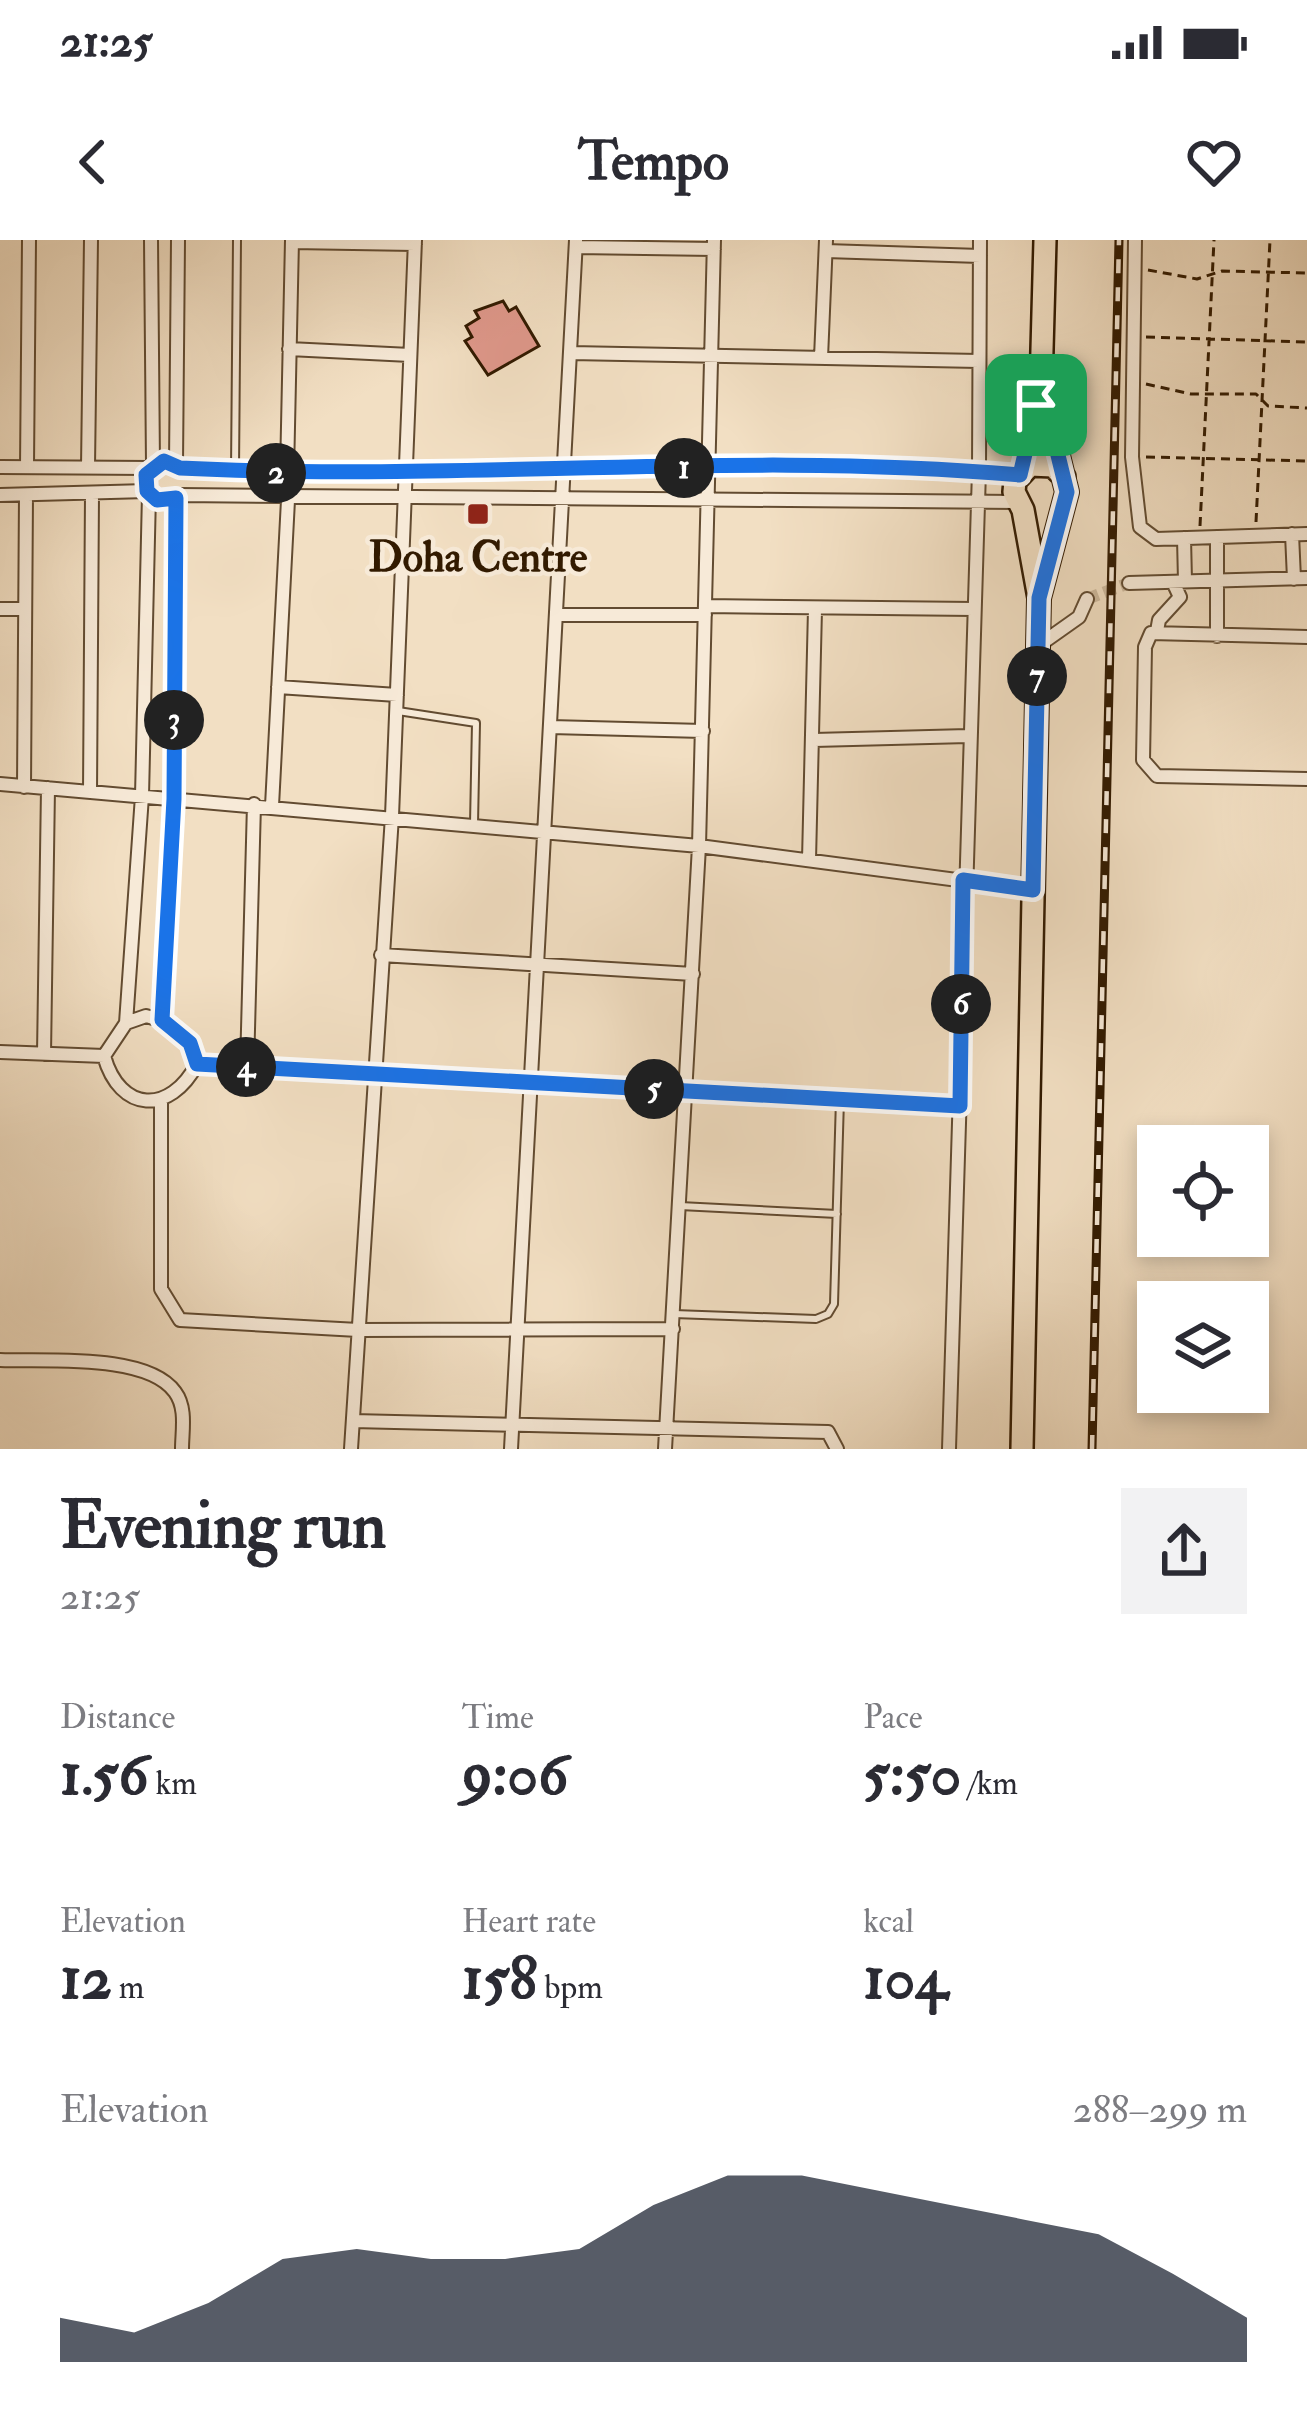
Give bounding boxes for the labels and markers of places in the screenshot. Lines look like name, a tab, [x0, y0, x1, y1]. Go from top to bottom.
pin	[985, 354, 1087, 456]
pin: 1	[654, 438, 714, 498]
pin: 2	[246, 443, 306, 503]
marker: Doha Centre	[465, 501, 491, 527]
place label: Doha Centre	[369, 532, 588, 584]
pin: 7	[1007, 646, 1067, 706]
pin: 3	[144, 690, 204, 750]
pin: 6	[931, 974, 991, 1034]
pin: 4	[216, 1037, 276, 1097]
pin: 5	[624, 1059, 684, 1119]

